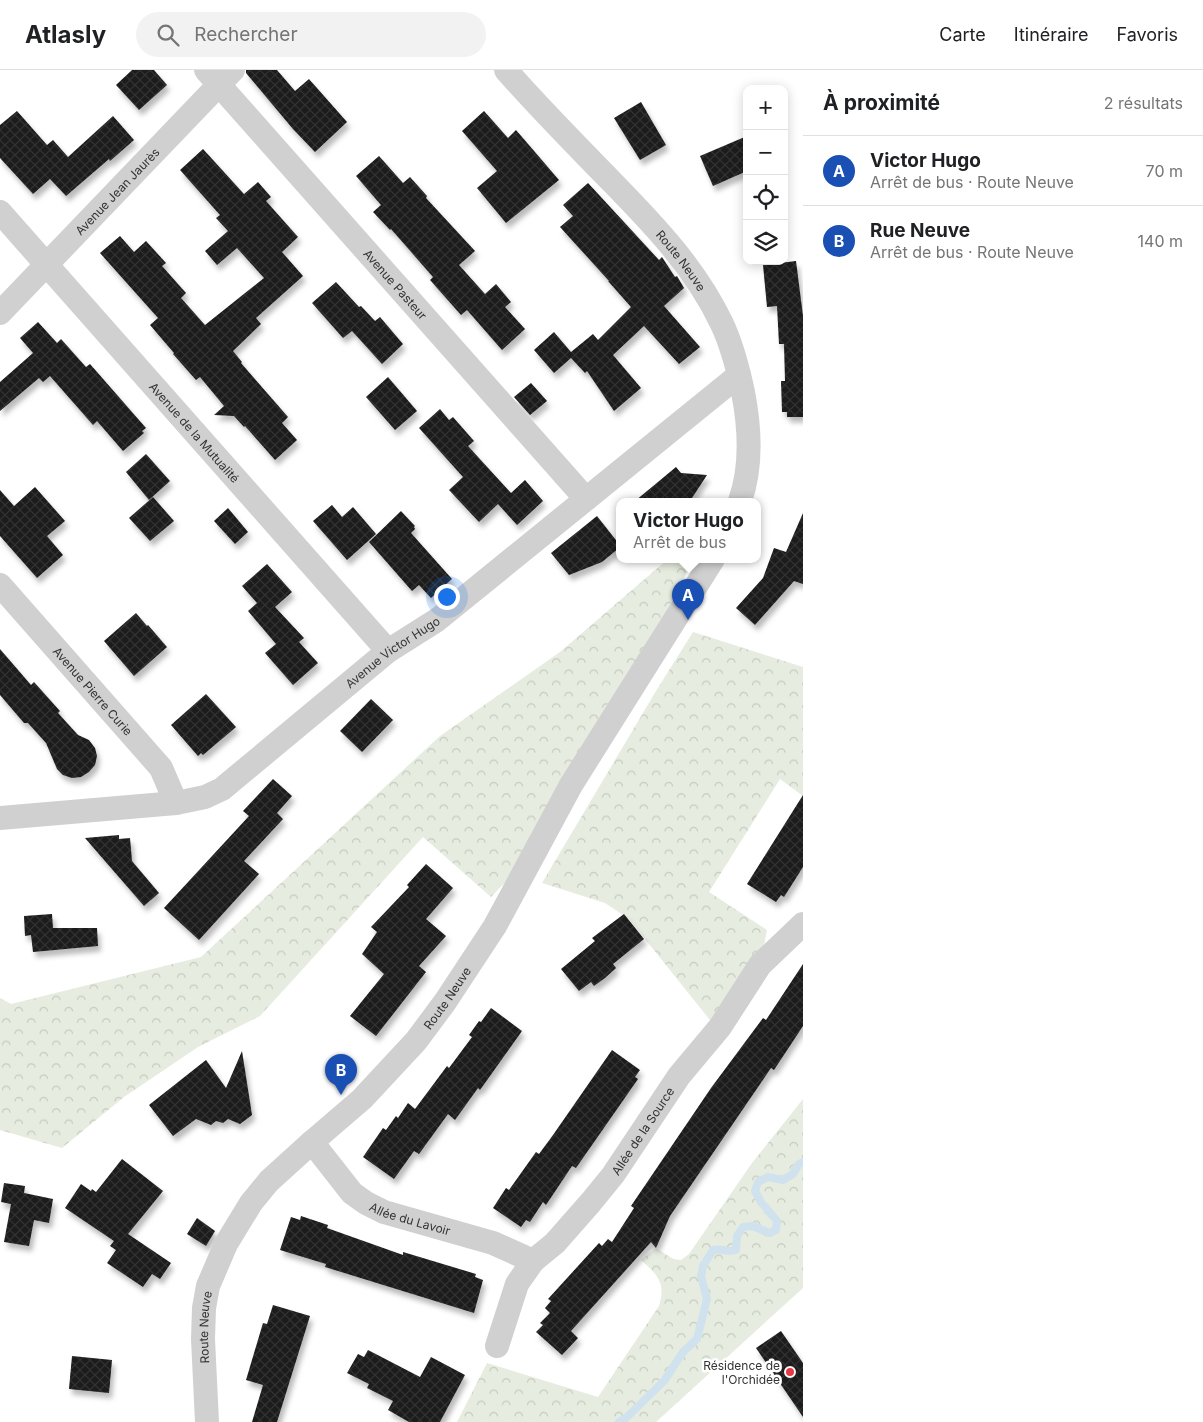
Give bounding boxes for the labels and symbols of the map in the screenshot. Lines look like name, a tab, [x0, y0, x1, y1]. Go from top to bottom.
street label: Avenue Jean Jaurès	[72, 144, 162, 238]
street label: Route Neuve	[653, 227, 709, 294]
street label: Avenue Pasteur	[361, 246, 431, 323]
street label: Avenue de la Mutualité	[146, 379, 243, 485]
pin: A	[672, 579, 704, 620]
your location	[434, 584, 460, 610]
street label: Avenue Victor Hugo	[342, 613, 442, 691]
street label: Avenue Pierre Curie	[50, 643, 136, 738]
street label: Route Neuve	[420, 964, 474, 1032]
pin: B	[325, 1054, 357, 1095]
street label: Allée de la Source	[608, 1084, 677, 1178]
street label: Allée du Lavoir	[367, 1199, 453, 1238]
street label: Route Neuve	[195, 1290, 214, 1364]
place label: Résidence de l'Orchidée	[703, 1358, 780, 1387]
marker: Résidence de l'Orchidée	[784, 1366, 796, 1378]

